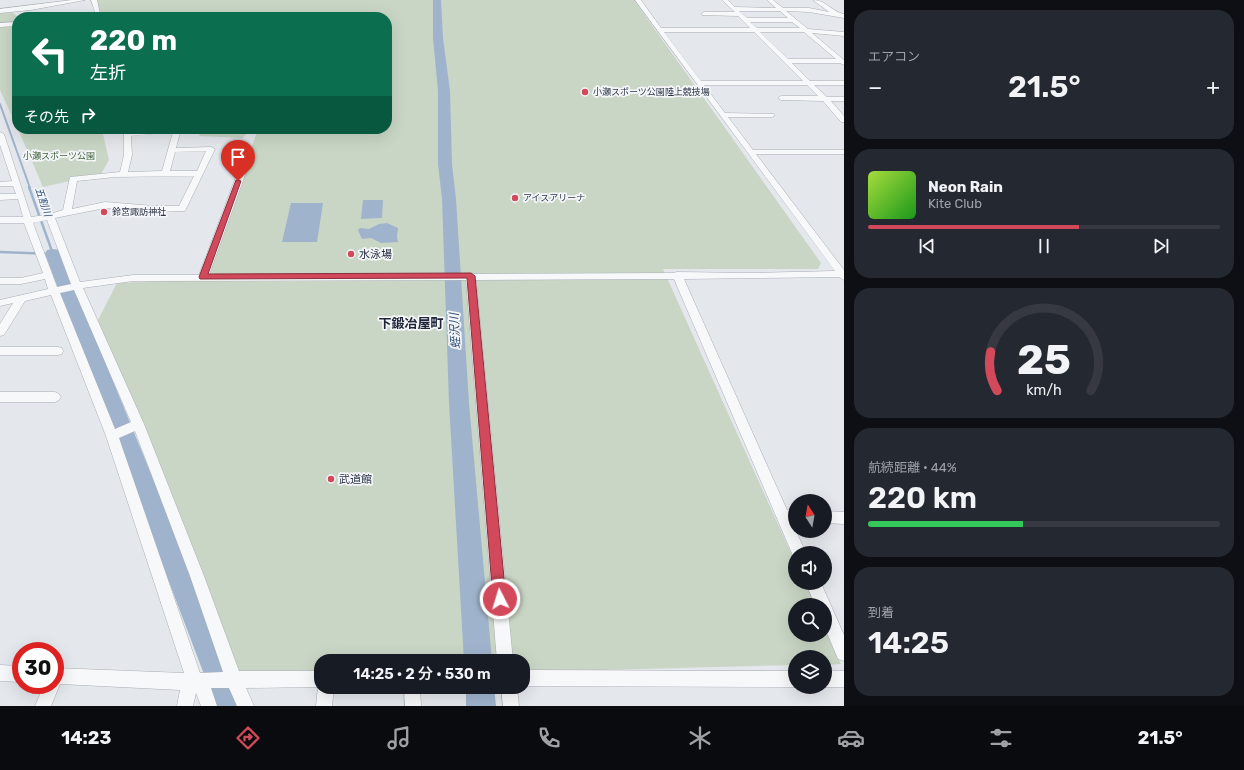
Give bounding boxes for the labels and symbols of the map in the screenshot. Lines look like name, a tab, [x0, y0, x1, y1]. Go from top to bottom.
marker: 小瀬スポーツ公園陸上競技場	[580, 87, 590, 97]
place label: 小瀬スポーツ公園陸上競技場	[593, 87, 710, 97]
pin	[221, 140, 255, 181]
park label: 小瀬スポーツ公園	[23, 151, 95, 161]
water label: 五割川	[32, 186, 54, 219]
marker: アイスアリーナ	[510, 193, 520, 203]
place label: アイスアリーナ	[523, 193, 585, 203]
marker: 鈴宮諏訪神社	[99, 207, 109, 217]
place label: 鈴宮諏訪神社	[112, 207, 166, 217]
place label: 水泳場	[359, 248, 392, 261]
marker: 水泳場	[346, 249, 356, 259]
water label: 蛭沢川	[447, 311, 463, 349]
district label: 下鍛冶屋町	[378, 316, 444, 331]
place label: 武道館	[339, 473, 372, 486]
marker: 武道館	[326, 474, 336, 484]
north arrow	[788, 494, 832, 538]
position arrow	[479, 578, 521, 620]
speed limit sign: 30	[12, 642, 64, 694]

